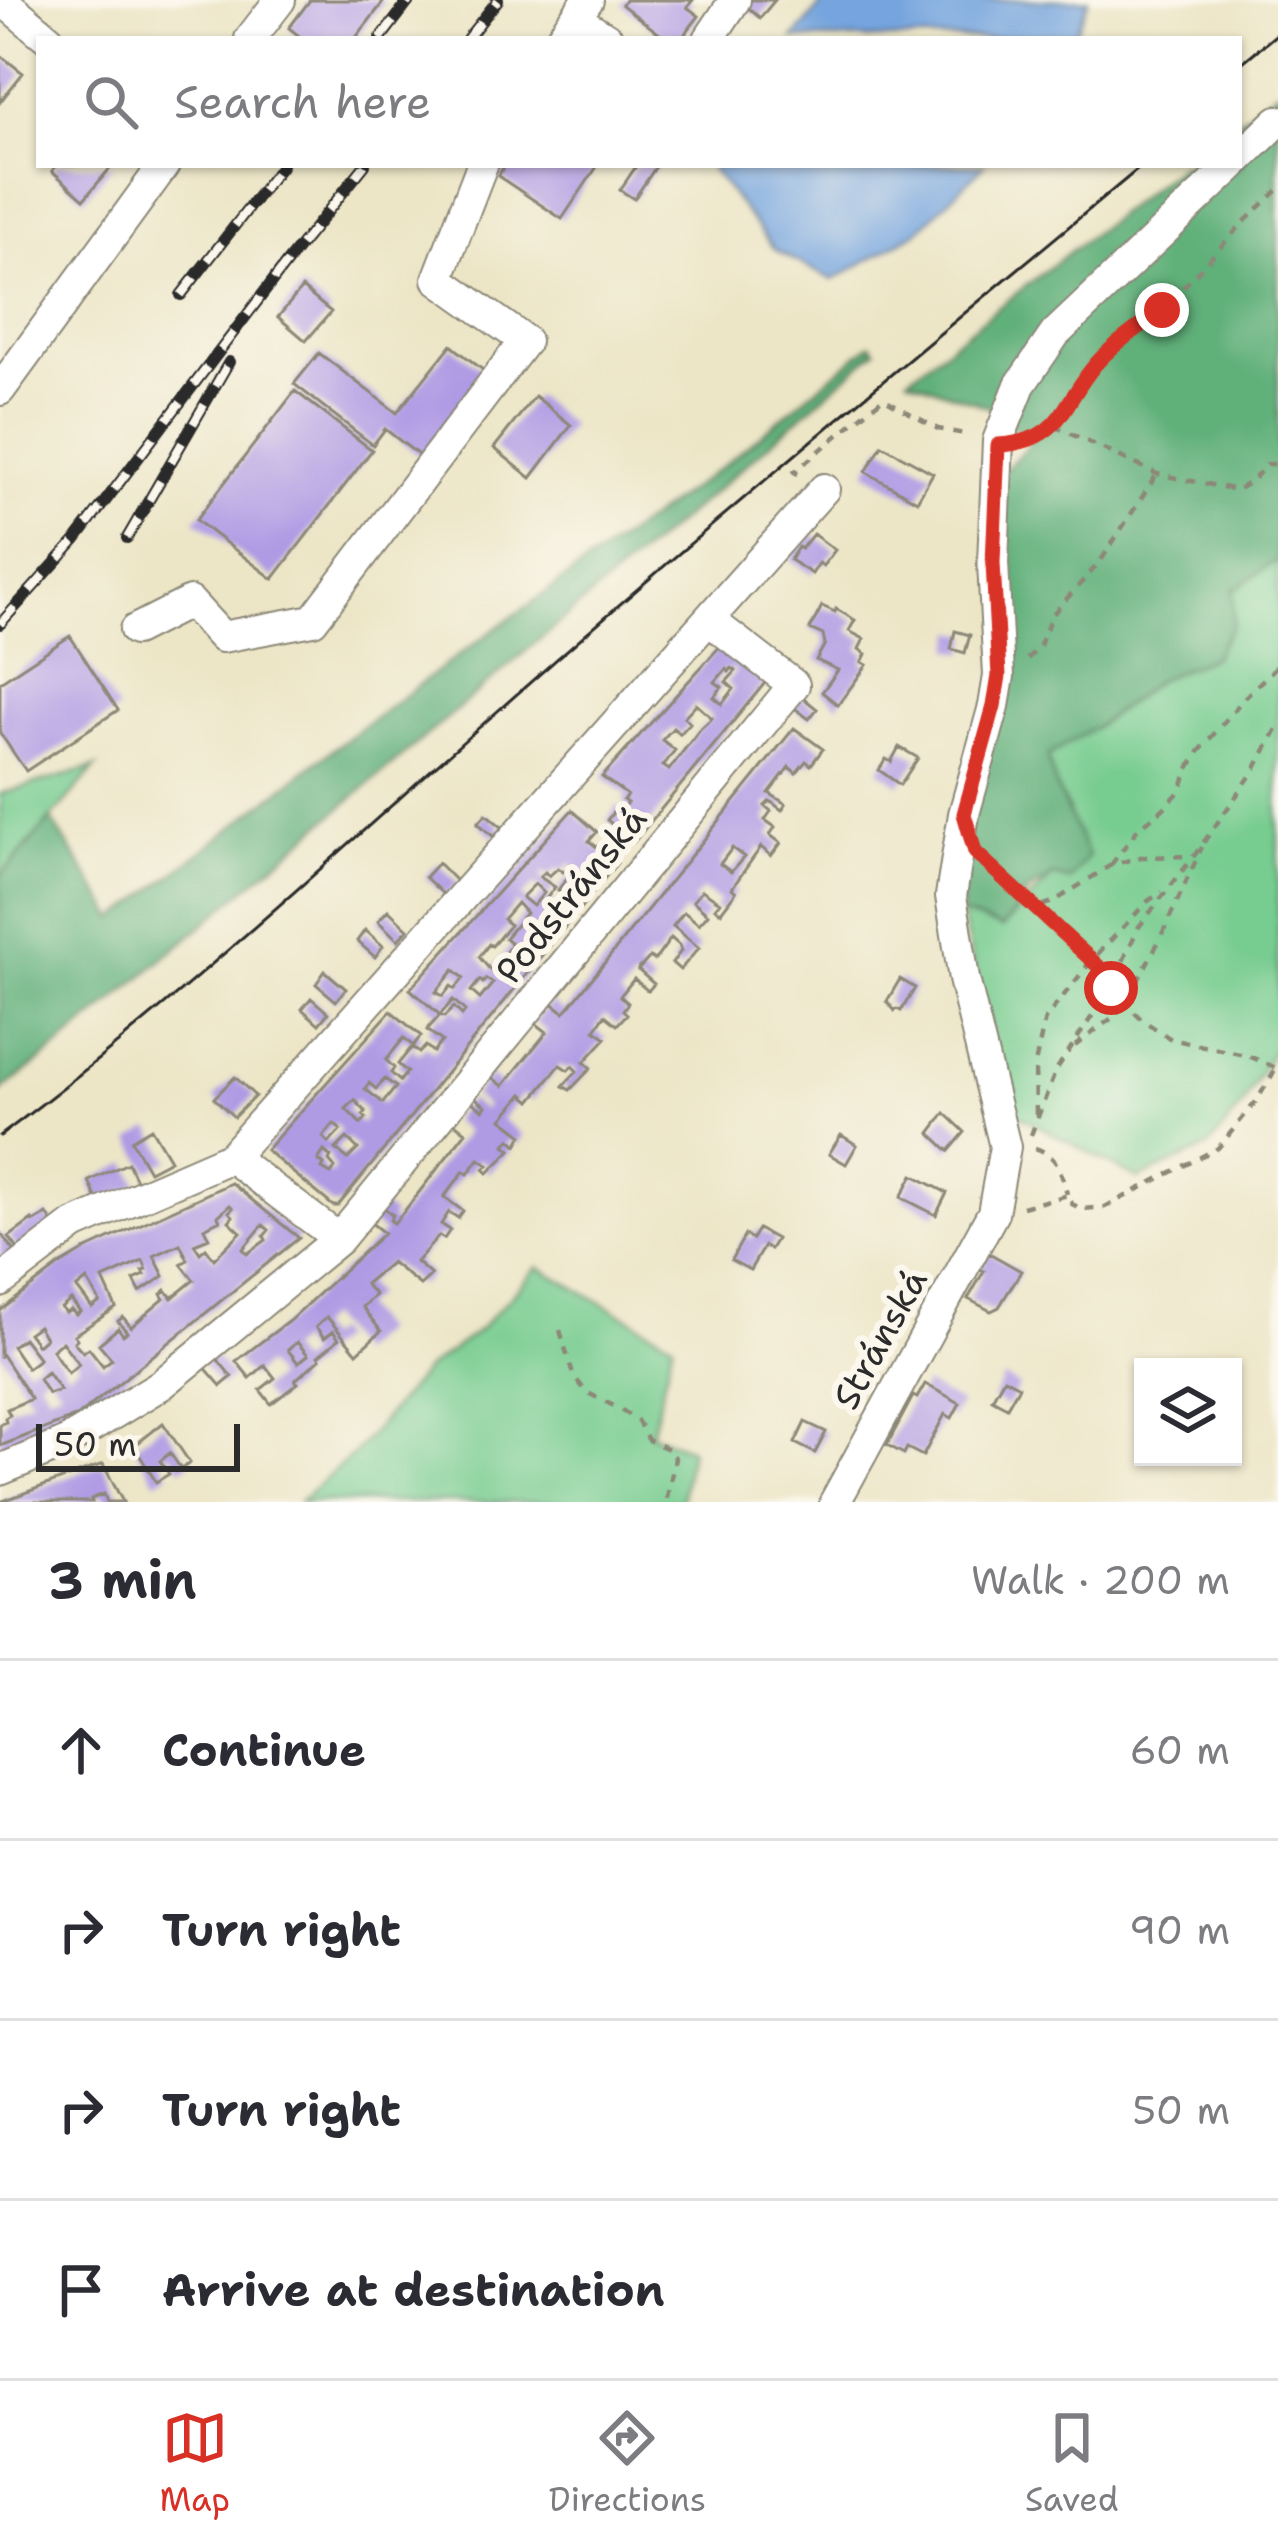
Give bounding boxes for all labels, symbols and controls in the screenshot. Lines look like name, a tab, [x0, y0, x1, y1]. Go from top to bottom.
search box	[36, 36, 1242, 168]
icon: search	[78, 69, 144, 135]
text: Search here	[174, 72, 431, 132]
route end	[1135, 283, 1189, 337]
street label: Podstránská	[484, 796, 658, 994]
route start	[1084, 961, 1138, 1015]
street label: Stránská	[821, 1260, 939, 1418]
map controls	[1134, 1358, 1242, 1466]
button: layers	[1134, 1358, 1242, 1466]
scale bar	[36, 1418, 240, 1471]
text: 50 m	[54, 1422, 137, 1467]
text: 3 min	[48, 1546, 197, 1614]
text: Walk · 200 m	[971, 1554, 1230, 1606]
icon: ahead	[48, 1717, 114, 1783]
text: Continue	[162, 1720, 366, 1780]
text: 60 m	[1130, 1724, 1230, 1776]
icon: right	[48, 1897, 114, 1963]
text: Turn right	[162, 1900, 401, 1960]
text: 90 m	[1129, 1904, 1230, 1956]
icon: right	[48, 2077, 114, 2143]
text: Turn right	[162, 2080, 401, 2140]
text: 50 m	[1132, 2084, 1230, 2136]
icon: arrive	[48, 2257, 114, 2323]
text: Arrive at destination	[162, 2260, 665, 2320]
tab: Map	[159, 2405, 230, 2522]
tab: Directions	[549, 2405, 706, 2522]
tab: Saved	[1025, 2405, 1119, 2522]

